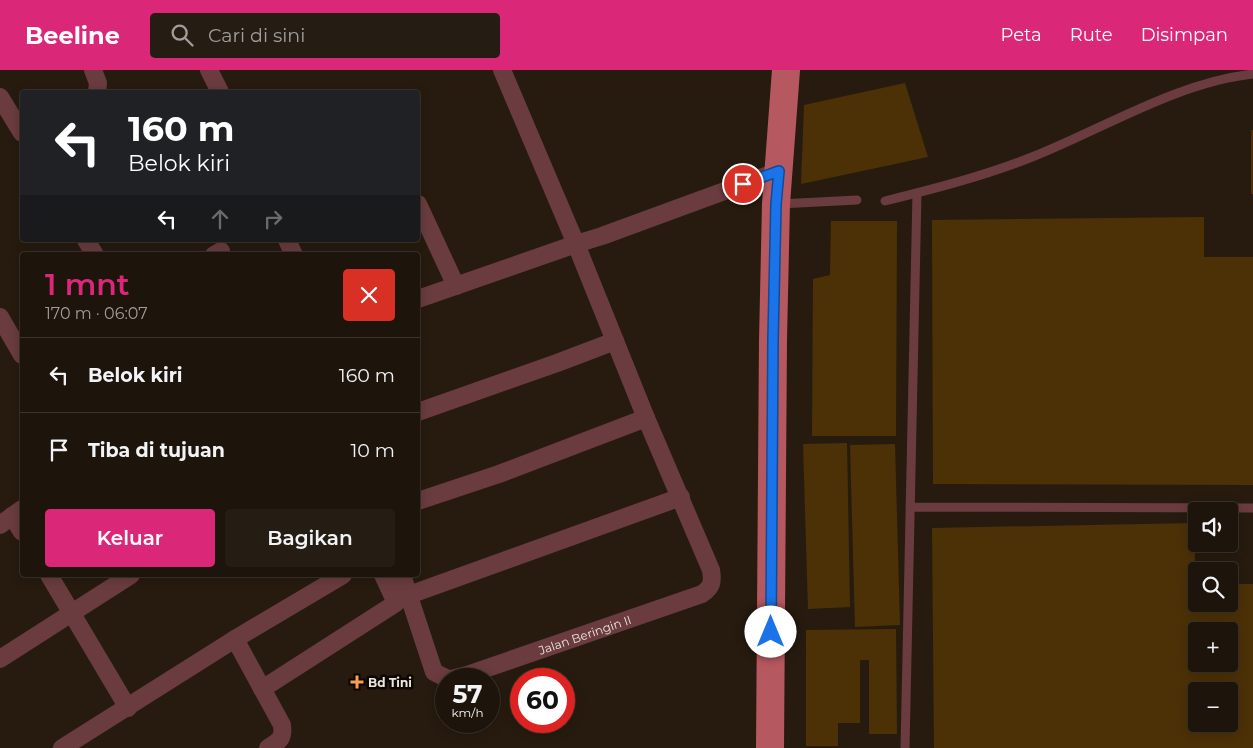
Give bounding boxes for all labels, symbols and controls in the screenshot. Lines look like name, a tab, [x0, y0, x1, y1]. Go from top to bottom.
search box	[150, 13, 500, 58]
text: Beeline	[25, 21, 120, 50]
icon: search	[168, 21, 196, 49]
text: Cari di sini	[208, 24, 305, 47]
text: Peta	[1001, 24, 1042, 46]
text: Rute	[1070, 24, 1113, 46]
text: Disimpan	[1141, 24, 1228, 46]
text: 160 m	[128, 107, 234, 150]
icon: left	[45, 110, 110, 175]
text: Belok kiri	[128, 150, 230, 177]
pin	[722, 163, 764, 205]
icon: arrive	[729, 170, 757, 198]
icon: left	[153, 205, 181, 233]
icon: ahead	[206, 205, 234, 233]
icon: right	[259, 205, 287, 233]
text: 1 mnt	[45, 266, 130, 303]
button: close	[343, 269, 395, 321]
text: 170 m · 06:07	[45, 304, 148, 323]
icon: left	[45, 361, 73, 389]
text: Belok kiri	[88, 364, 183, 387]
text: 160 m	[339, 364, 395, 387]
icon: arrive	[45, 436, 73, 464]
text: Tiba di tujuan	[88, 439, 225, 462]
text: 10 m	[350, 439, 395, 462]
map controls	[1188, 502, 1238, 732]
button: sound	[1188, 502, 1238, 552]
button: Keluar	[45, 509, 215, 567]
button: Bagikan	[225, 509, 395, 567]
button: search	[1188, 562, 1238, 612]
position arrow	[744, 605, 796, 657]
street label: Jalan Beringin II	[535, 612, 633, 658]
button: +	[1188, 622, 1238, 672]
speed limit sign: 60	[510, 668, 575, 733]
marker: Bd Tini	[350, 675, 364, 689]
place label: Bd Tini	[368, 675, 412, 690]
text: 57	[452, 679, 483, 709]
button: −	[1188, 682, 1238, 732]
text: km/h	[451, 705, 484, 720]

